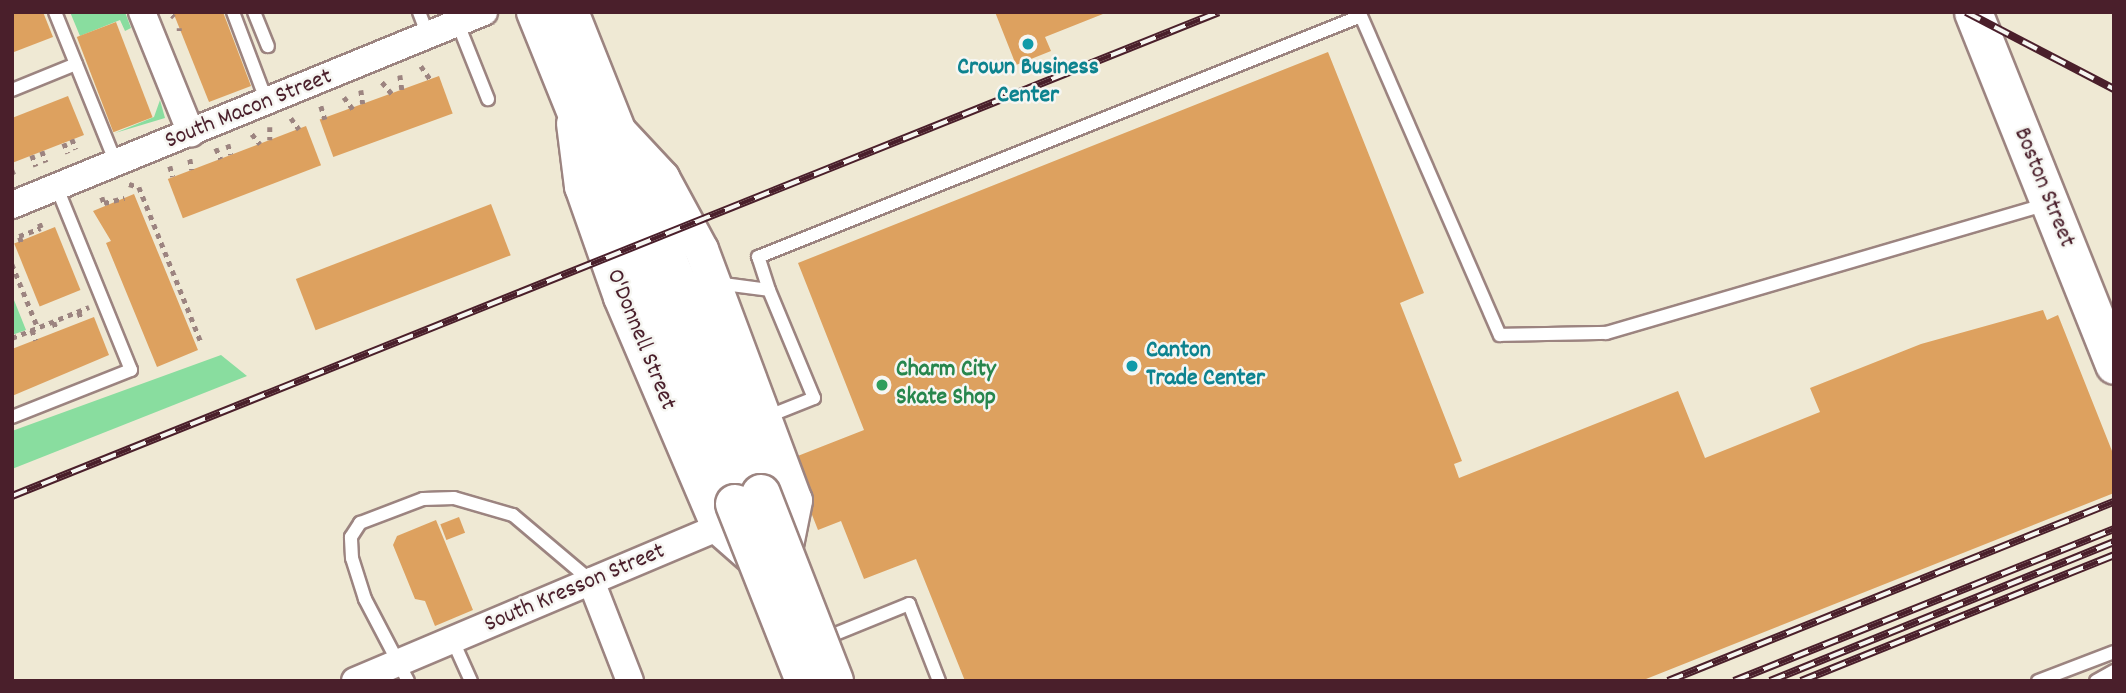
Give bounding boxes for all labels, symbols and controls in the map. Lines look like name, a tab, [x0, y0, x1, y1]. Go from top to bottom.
marker: Crown Business Center	[1020, 36, 1036, 52]
place label: Crown Business Center	[957, 55, 1099, 111]
street label: South Macon Street	[161, 63, 337, 157]
street label: Boston Street	[2006, 124, 2080, 252]
street label: O'Donnell Street	[599, 265, 681, 415]
place label: Canton Trade Center	[1146, 338, 1265, 394]
place label: Charm City Skate Shop	[896, 357, 996, 413]
marker: Canton Trade Center	[1124, 358, 1140, 374]
marker: Charm City Skate Shop	[874, 377, 890, 393]
street label: South Kresson Street	[480, 538, 670, 640]

